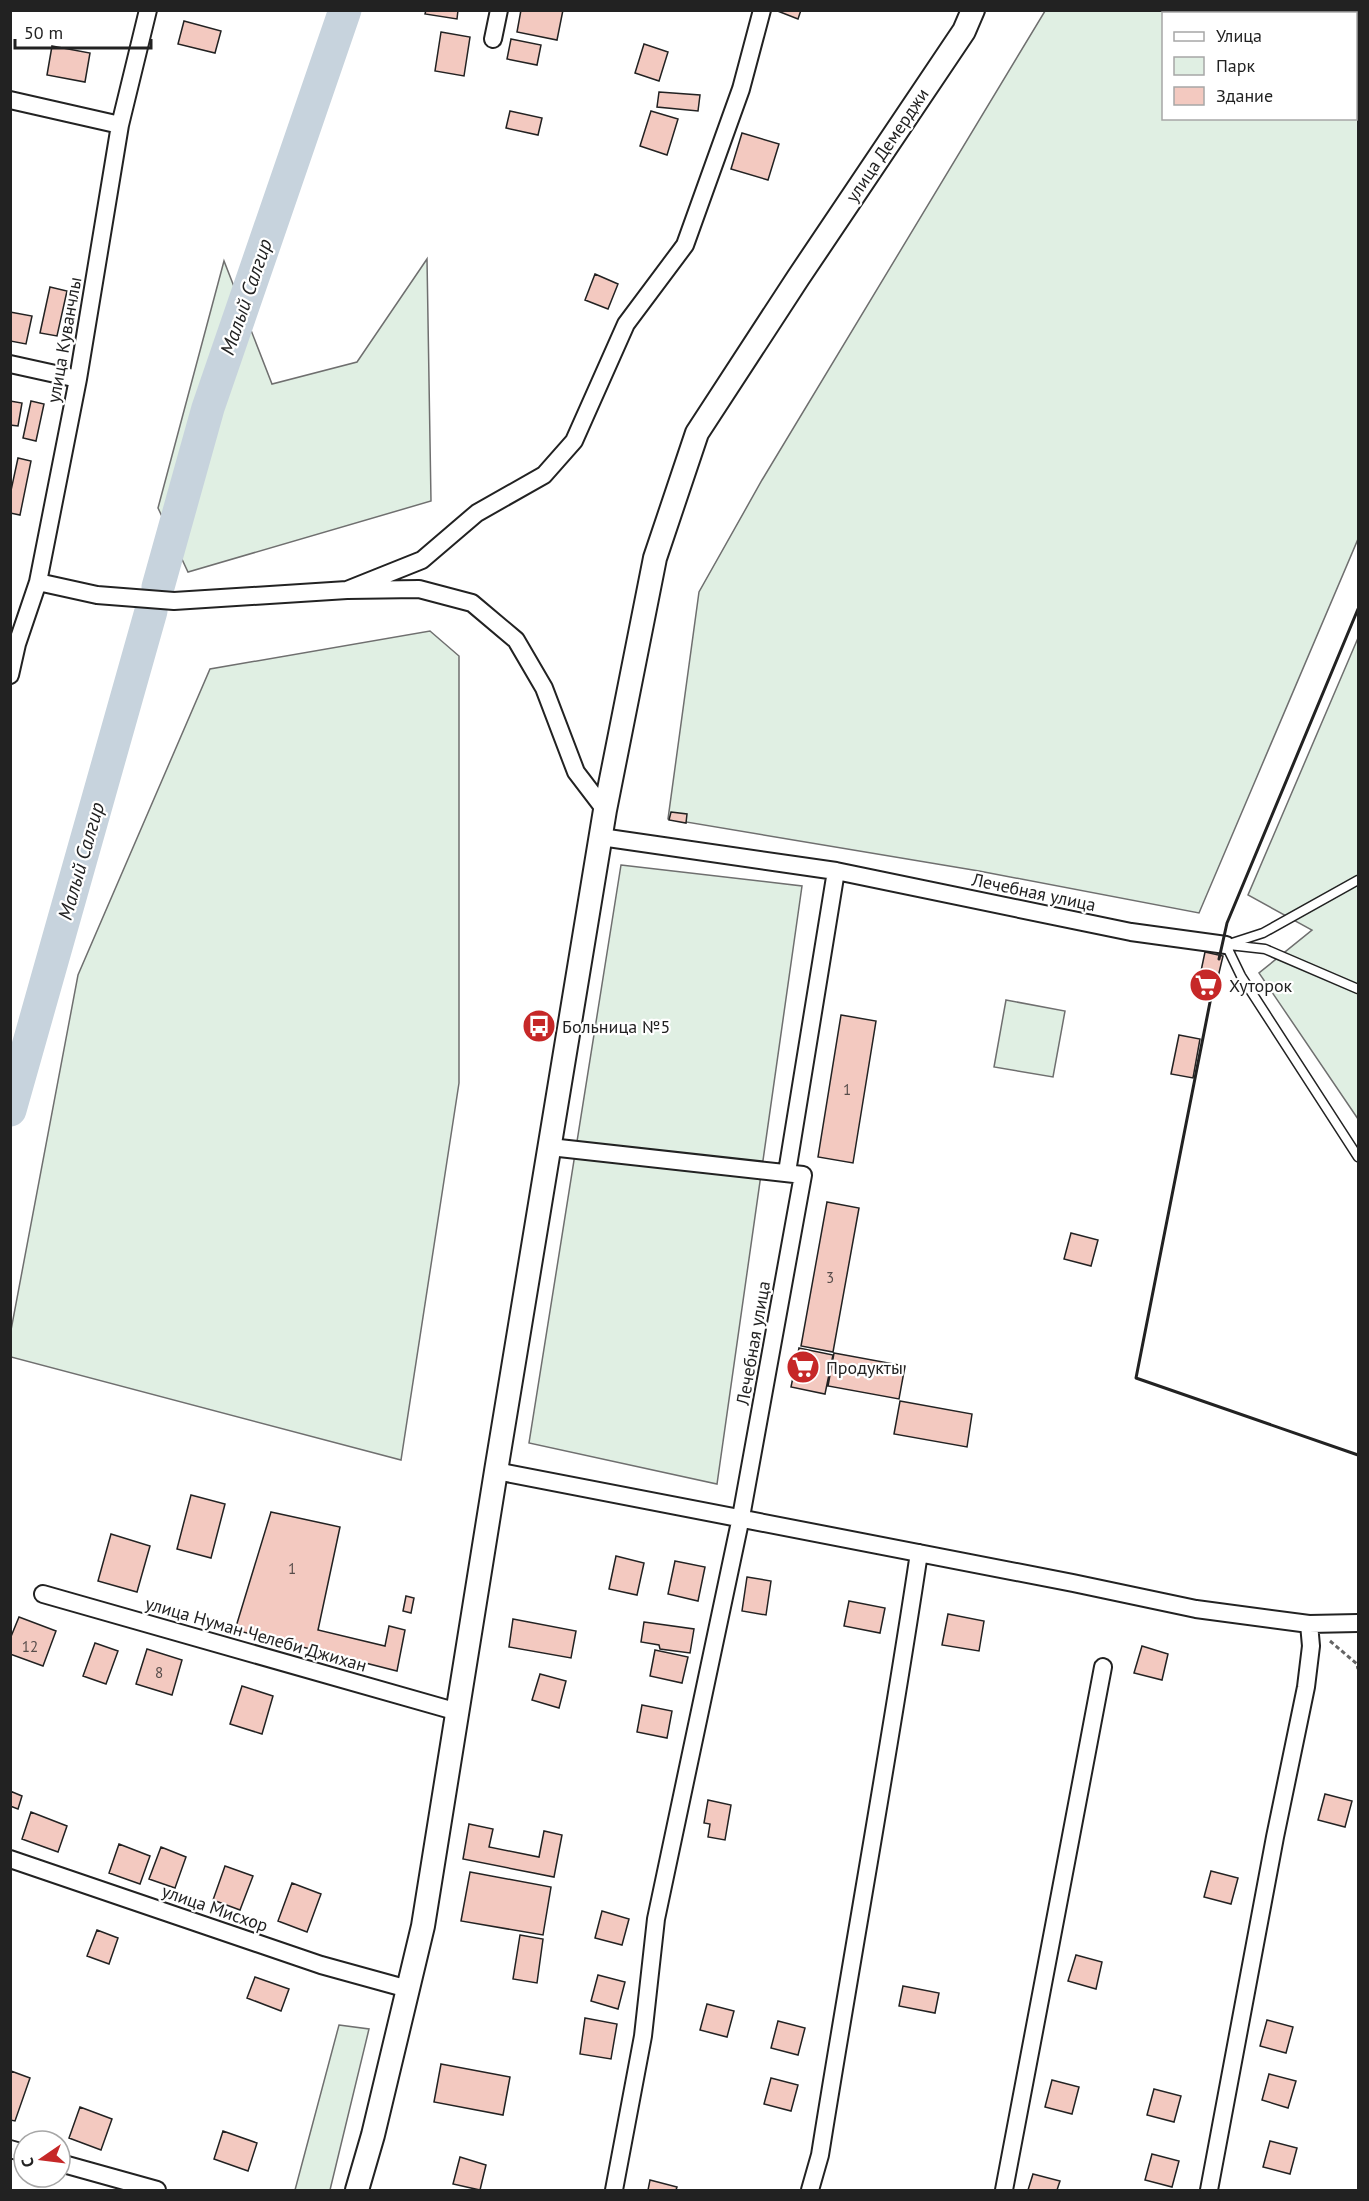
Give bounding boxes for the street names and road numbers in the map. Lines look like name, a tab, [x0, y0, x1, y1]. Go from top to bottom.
street label: улица Демерджи	[840, 84, 934, 206]
street label: улица Куванчлы	[42, 275, 86, 405]
street label: Лечебная улица	[969, 867, 1098, 916]
street label: Лечебная улица	[731, 1279, 775, 1408]
street label: улица Нуман Челеби Джихан	[143, 1591, 369, 1677]
street label: улица Мисхор	[159, 1879, 271, 1937]

